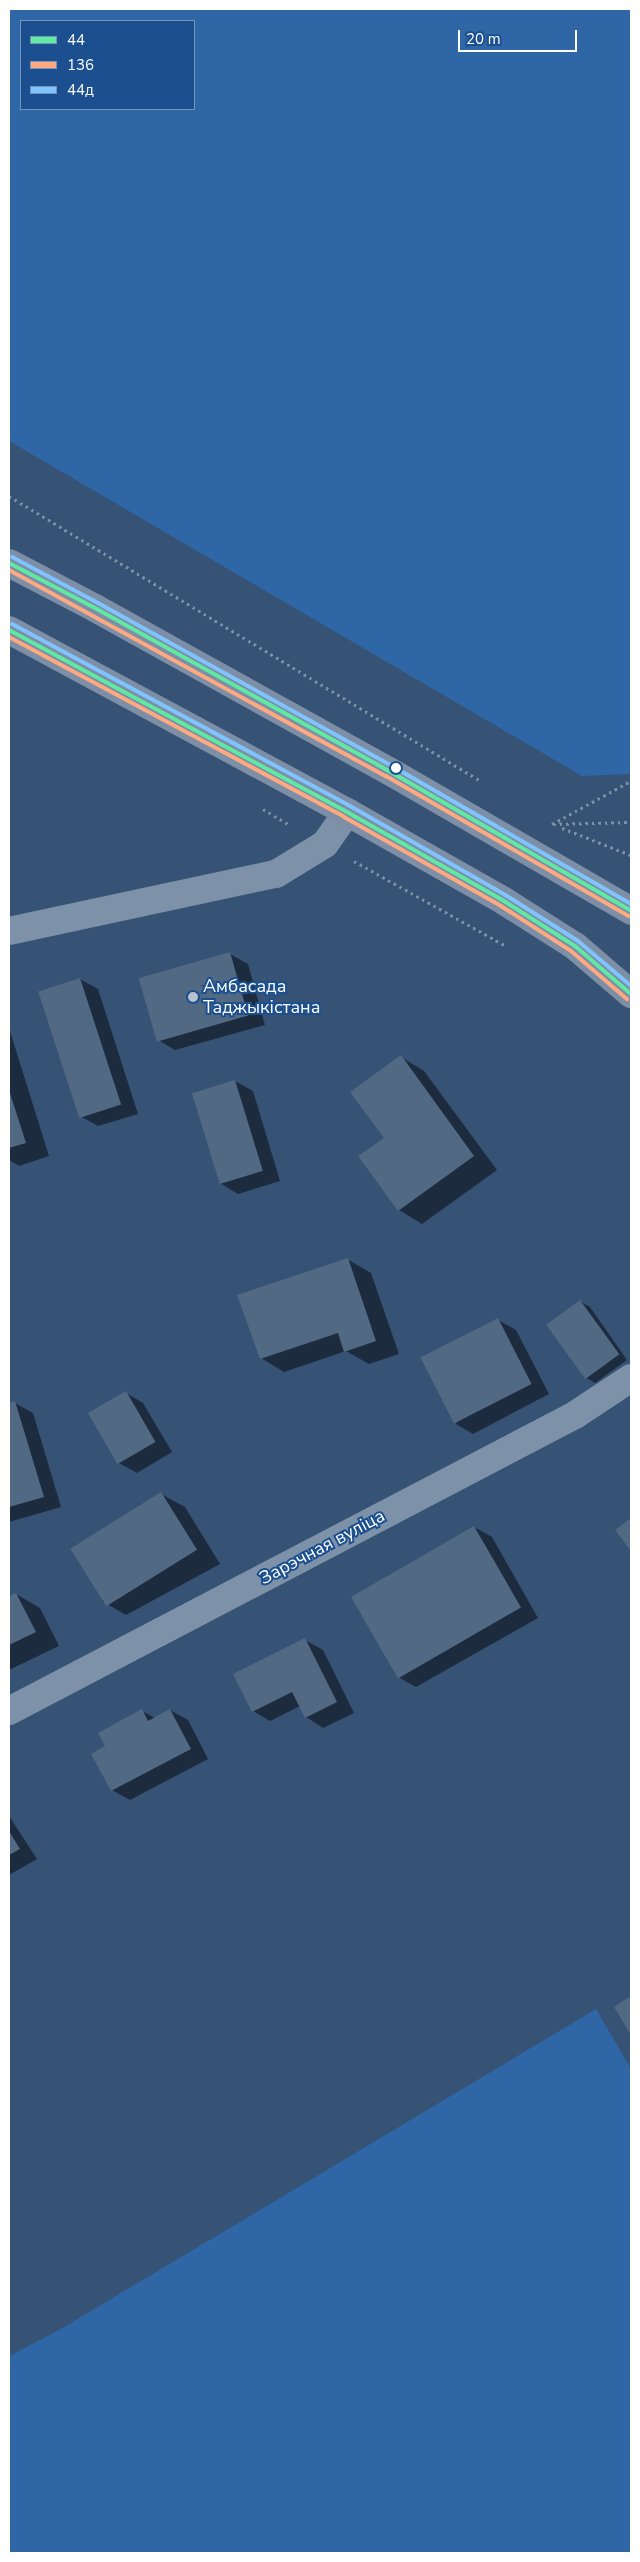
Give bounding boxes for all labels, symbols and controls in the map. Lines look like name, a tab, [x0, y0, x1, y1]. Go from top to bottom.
legend	[20, 20, 195, 110]
scale bar	[460, 20, 579, 52]
text: 20 m	[466, 29, 501, 49]
text: 44	[67, 30, 85, 50]
text: 136	[67, 55, 94, 75]
text: 44д	[67, 80, 94, 100]
unlabelled marker	[391, 763, 401, 773]
place label: Амбасада Таджыкістана	[203, 976, 320, 1019]
marker: Амбасада Таджыкістана	[187, 991, 199, 1003]
street label: Зарэчная вуліца	[256, 1505, 388, 1589]

